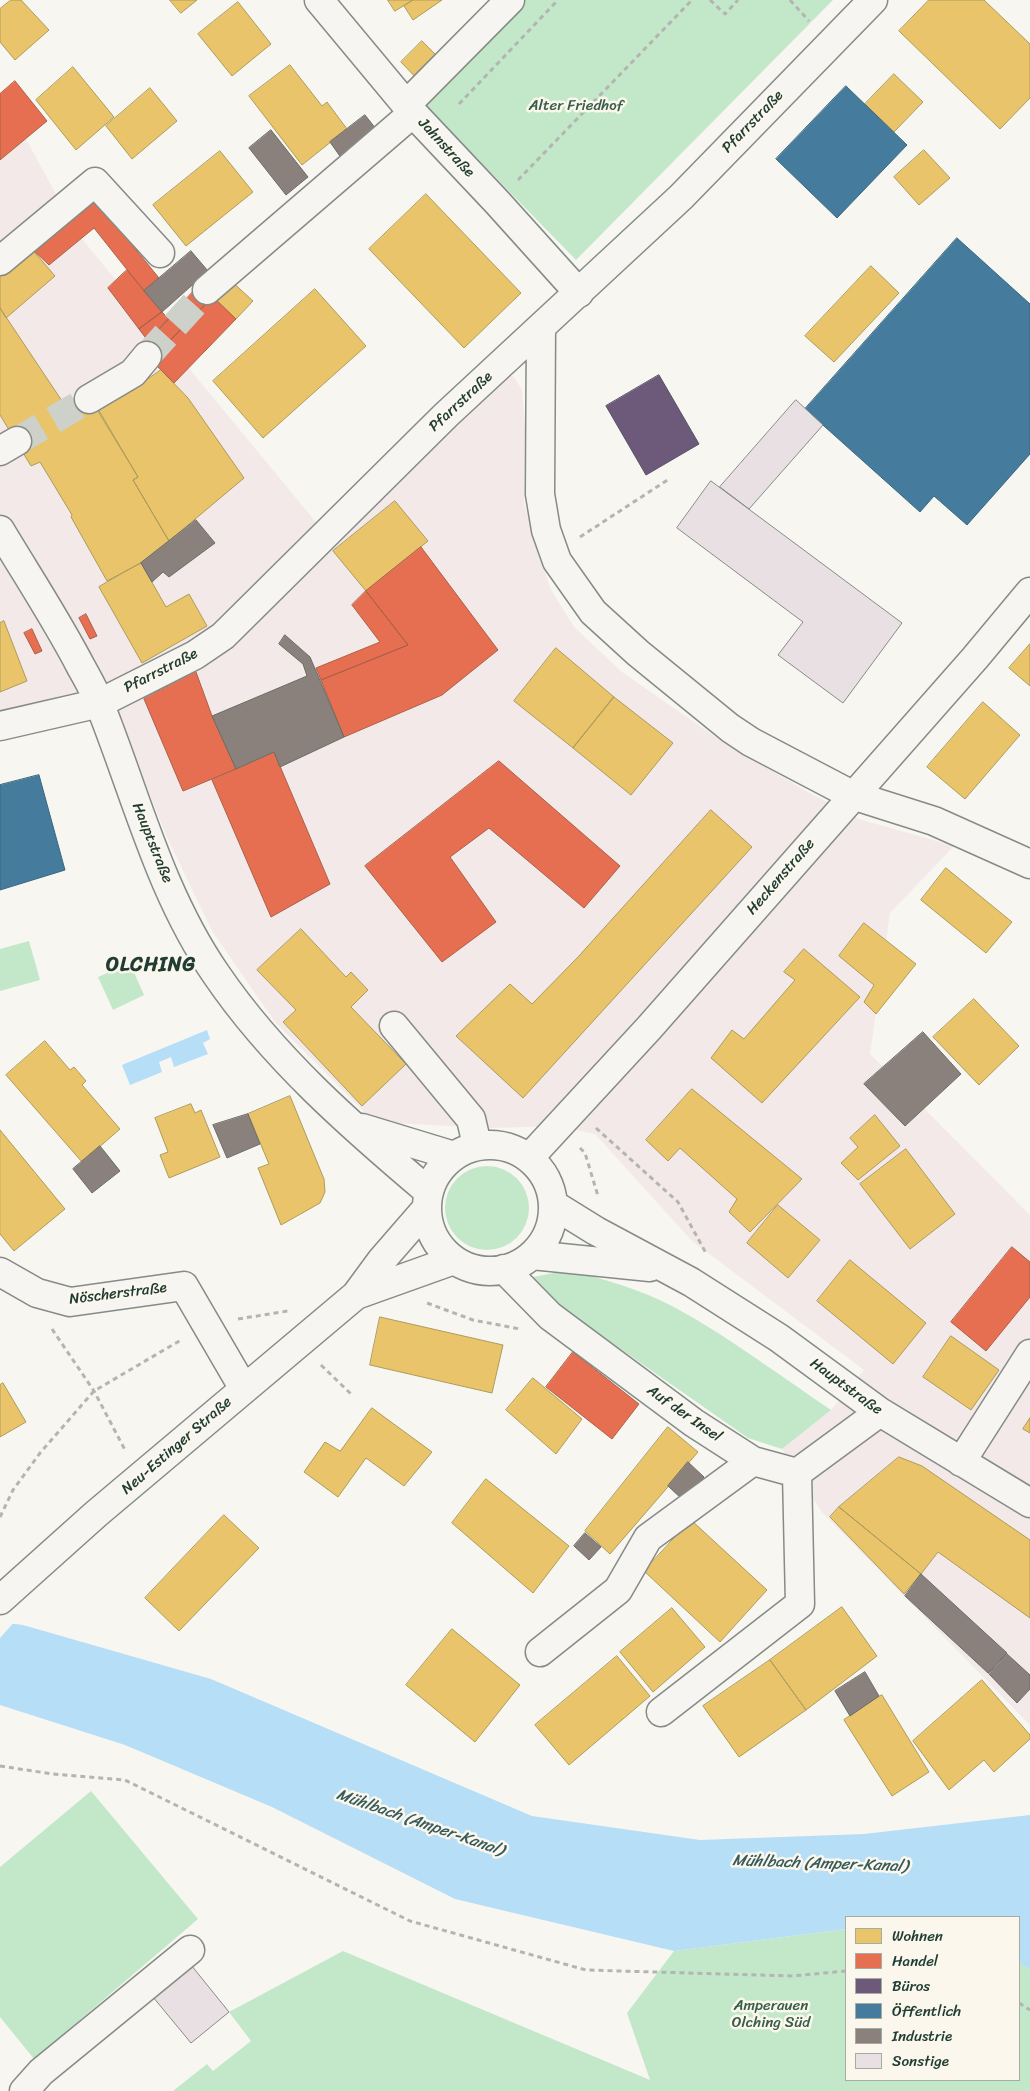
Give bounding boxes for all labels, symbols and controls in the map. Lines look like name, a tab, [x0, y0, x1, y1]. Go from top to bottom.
street label: Pfarrstraße	[719, 87, 787, 157]
park label: Alter Friedhof	[529, 97, 623, 115]
street label: Jahnstraße	[414, 115, 478, 181]
street label: Pfarrstraße	[426, 368, 496, 436]
street label: Pfarrstraße	[121, 645, 201, 697]
street label: Hauptstraße	[128, 800, 176, 886]
street label: Heckenstraße	[743, 835, 819, 919]
district label: OLCHING	[106, 954, 196, 978]
street label: Nöscherstraße	[68, 1279, 168, 1309]
street label: Hauptstraße	[806, 1355, 886, 1419]
street label: Auf der Insel	[643, 1382, 725, 1446]
street label: Neu-Estinger Straße	[118, 1393, 236, 1499]
water label: Mühlbach (Amper-Kanal)	[334, 1785, 506, 1861]
water label: Mühlbach (Amper-Kanal)	[732, 1851, 908, 1877]
legend	[845, 1916, 1020, 2081]
text: Wohnen	[892, 1923, 943, 1949]
text: Handel	[892, 1948, 938, 1974]
text: Büros	[892, 1973, 930, 1999]
park label: Amperauen Olching Süd	[732, 1997, 810, 2032]
text: Öffentlich	[892, 1998, 961, 2024]
text: Industrie	[892, 2023, 952, 2049]
text: Sonstige	[892, 2048, 949, 2074]

